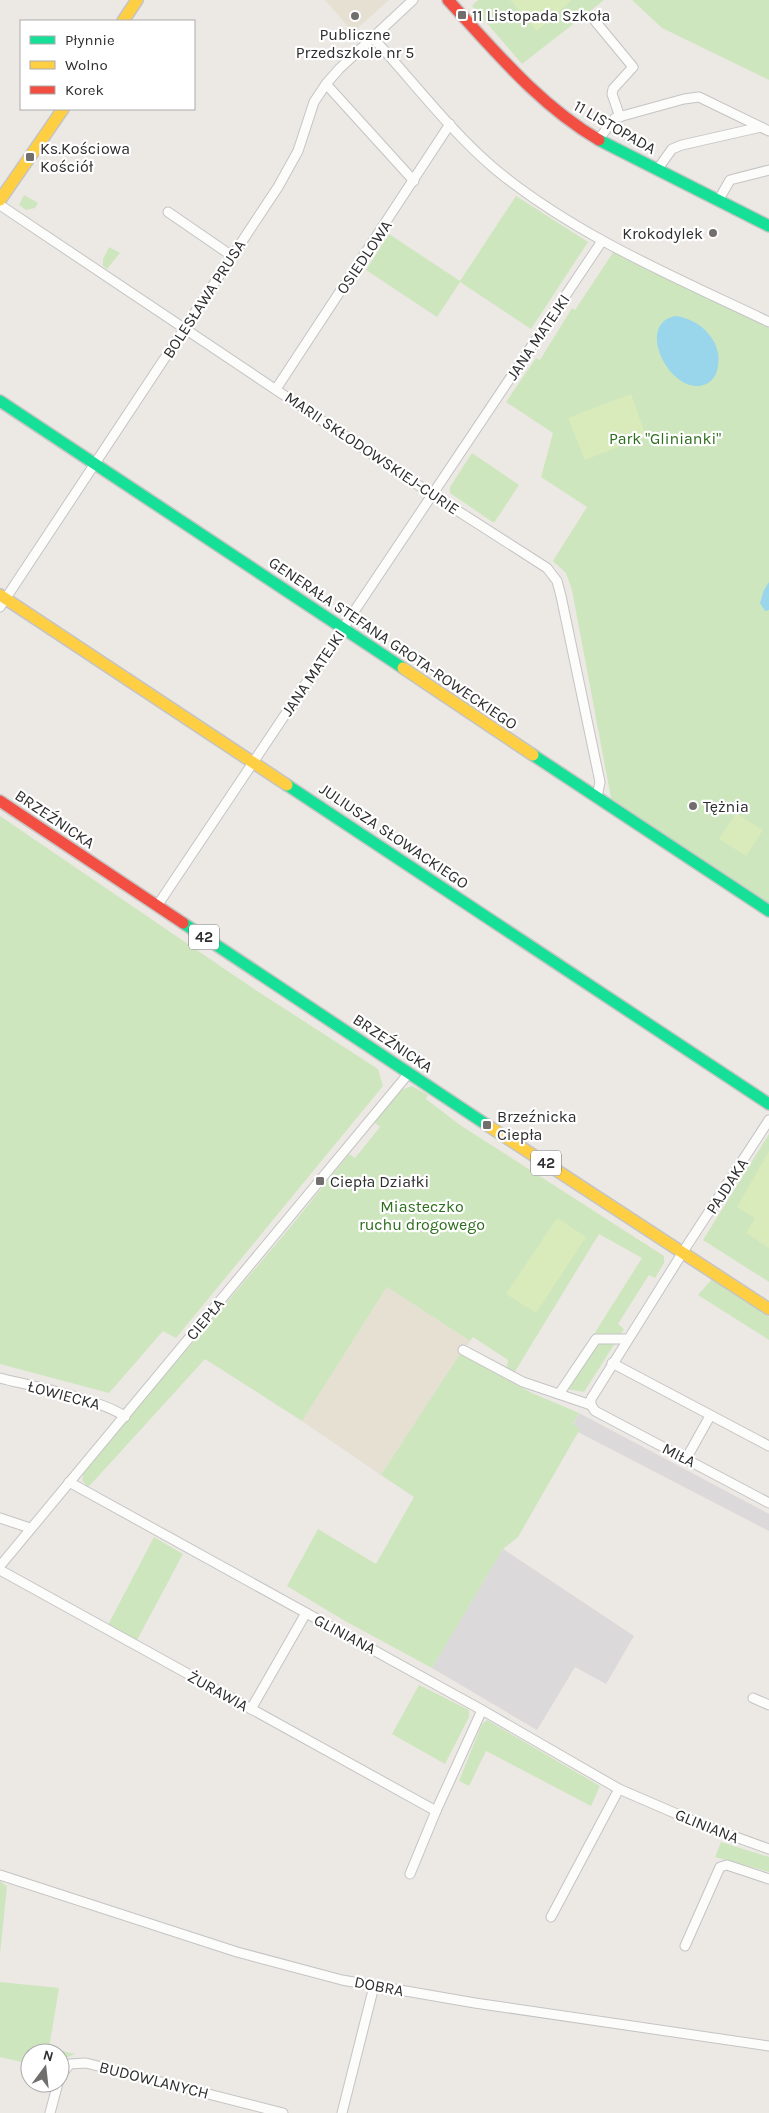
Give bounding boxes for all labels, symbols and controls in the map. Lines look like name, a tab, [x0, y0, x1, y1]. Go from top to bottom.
place label: 11 Listopada Szkoła	[472, 6, 610, 25]
marker: 11 Listopada Szkoła	[456, 9, 468, 21]
marker: Publiczne Przedszkole nr 5	[349, 10, 361, 22]
legend	[20, 20, 195, 110]
place label: Publiczne Przedszkole nr 5	[296, 25, 414, 62]
text: Płynnie	[65, 31, 115, 49]
text: Wolno	[65, 56, 108, 74]
text: Korek	[65, 81, 104, 99]
street label: 11 LISTOPADA	[571, 96, 659, 158]
place label: Ks.Kościowa Kościół	[40, 139, 130, 176]
marker: Ks.Kościowa Kościół	[24, 151, 36, 163]
street label: OSIEDLOWA	[332, 217, 396, 297]
place label: Krokodylek	[622, 224, 703, 243]
marker: Krokodylek	[707, 227, 719, 239]
street label: BOLESŁAWA PRUSA	[159, 236, 249, 362]
street label: JANA MATEJKI	[502, 291, 574, 383]
street label: MARII SKŁODOWSKIEJ-CURIE	[281, 387, 463, 519]
park label: Park "Glinianki"	[609, 429, 721, 448]
street label: GENERAŁA STEFANA GROTA-ROWECKIEGO	[265, 552, 521, 734]
street label: JANA MATEJKI	[277, 627, 349, 719]
street label: JULIUSZA SŁOWACKIEGO	[316, 779, 472, 893]
street label: BRZEŹNICKA	[12, 785, 98, 853]
place label: Tężnia	[703, 797, 749, 816]
marker: Tężnia	[687, 800, 699, 812]
road number: 42	[189, 924, 219, 950]
street label: BRZEŹNICKA	[350, 1009, 436, 1077]
place label: Brzeźnicka Ciepła	[497, 1107, 577, 1144]
marker: Brzeźnicka Ciepła	[481, 1119, 493, 1131]
road number: 42	[531, 1150, 561, 1176]
street label: PAJDAKA	[702, 1155, 752, 1217]
place label: Ciepła Działki	[330, 1172, 429, 1191]
marker: Ciepła Działki	[314, 1175, 326, 1187]
park label: Miasteczko ruchu drogowego	[359, 1197, 485, 1234]
street label: CIEPŁA	[182, 1294, 228, 1344]
street label: ŁOWIECKA	[26, 1376, 102, 1414]
street label: MIŁA	[659, 1439, 699, 1471]
street label: GLINIANA	[311, 1610, 379, 1658]
street label: ŻURAWIA	[184, 1667, 252, 1715]
street label: GLINIANA	[672, 1805, 742, 1847]
street label: DOBRA	[353, 1972, 405, 2000]
north arrow	[20, 2043, 70, 2093]
text: N	[41, 2046, 55, 2065]
street label: BUDOWLANYCH	[97, 2057, 211, 2103]

